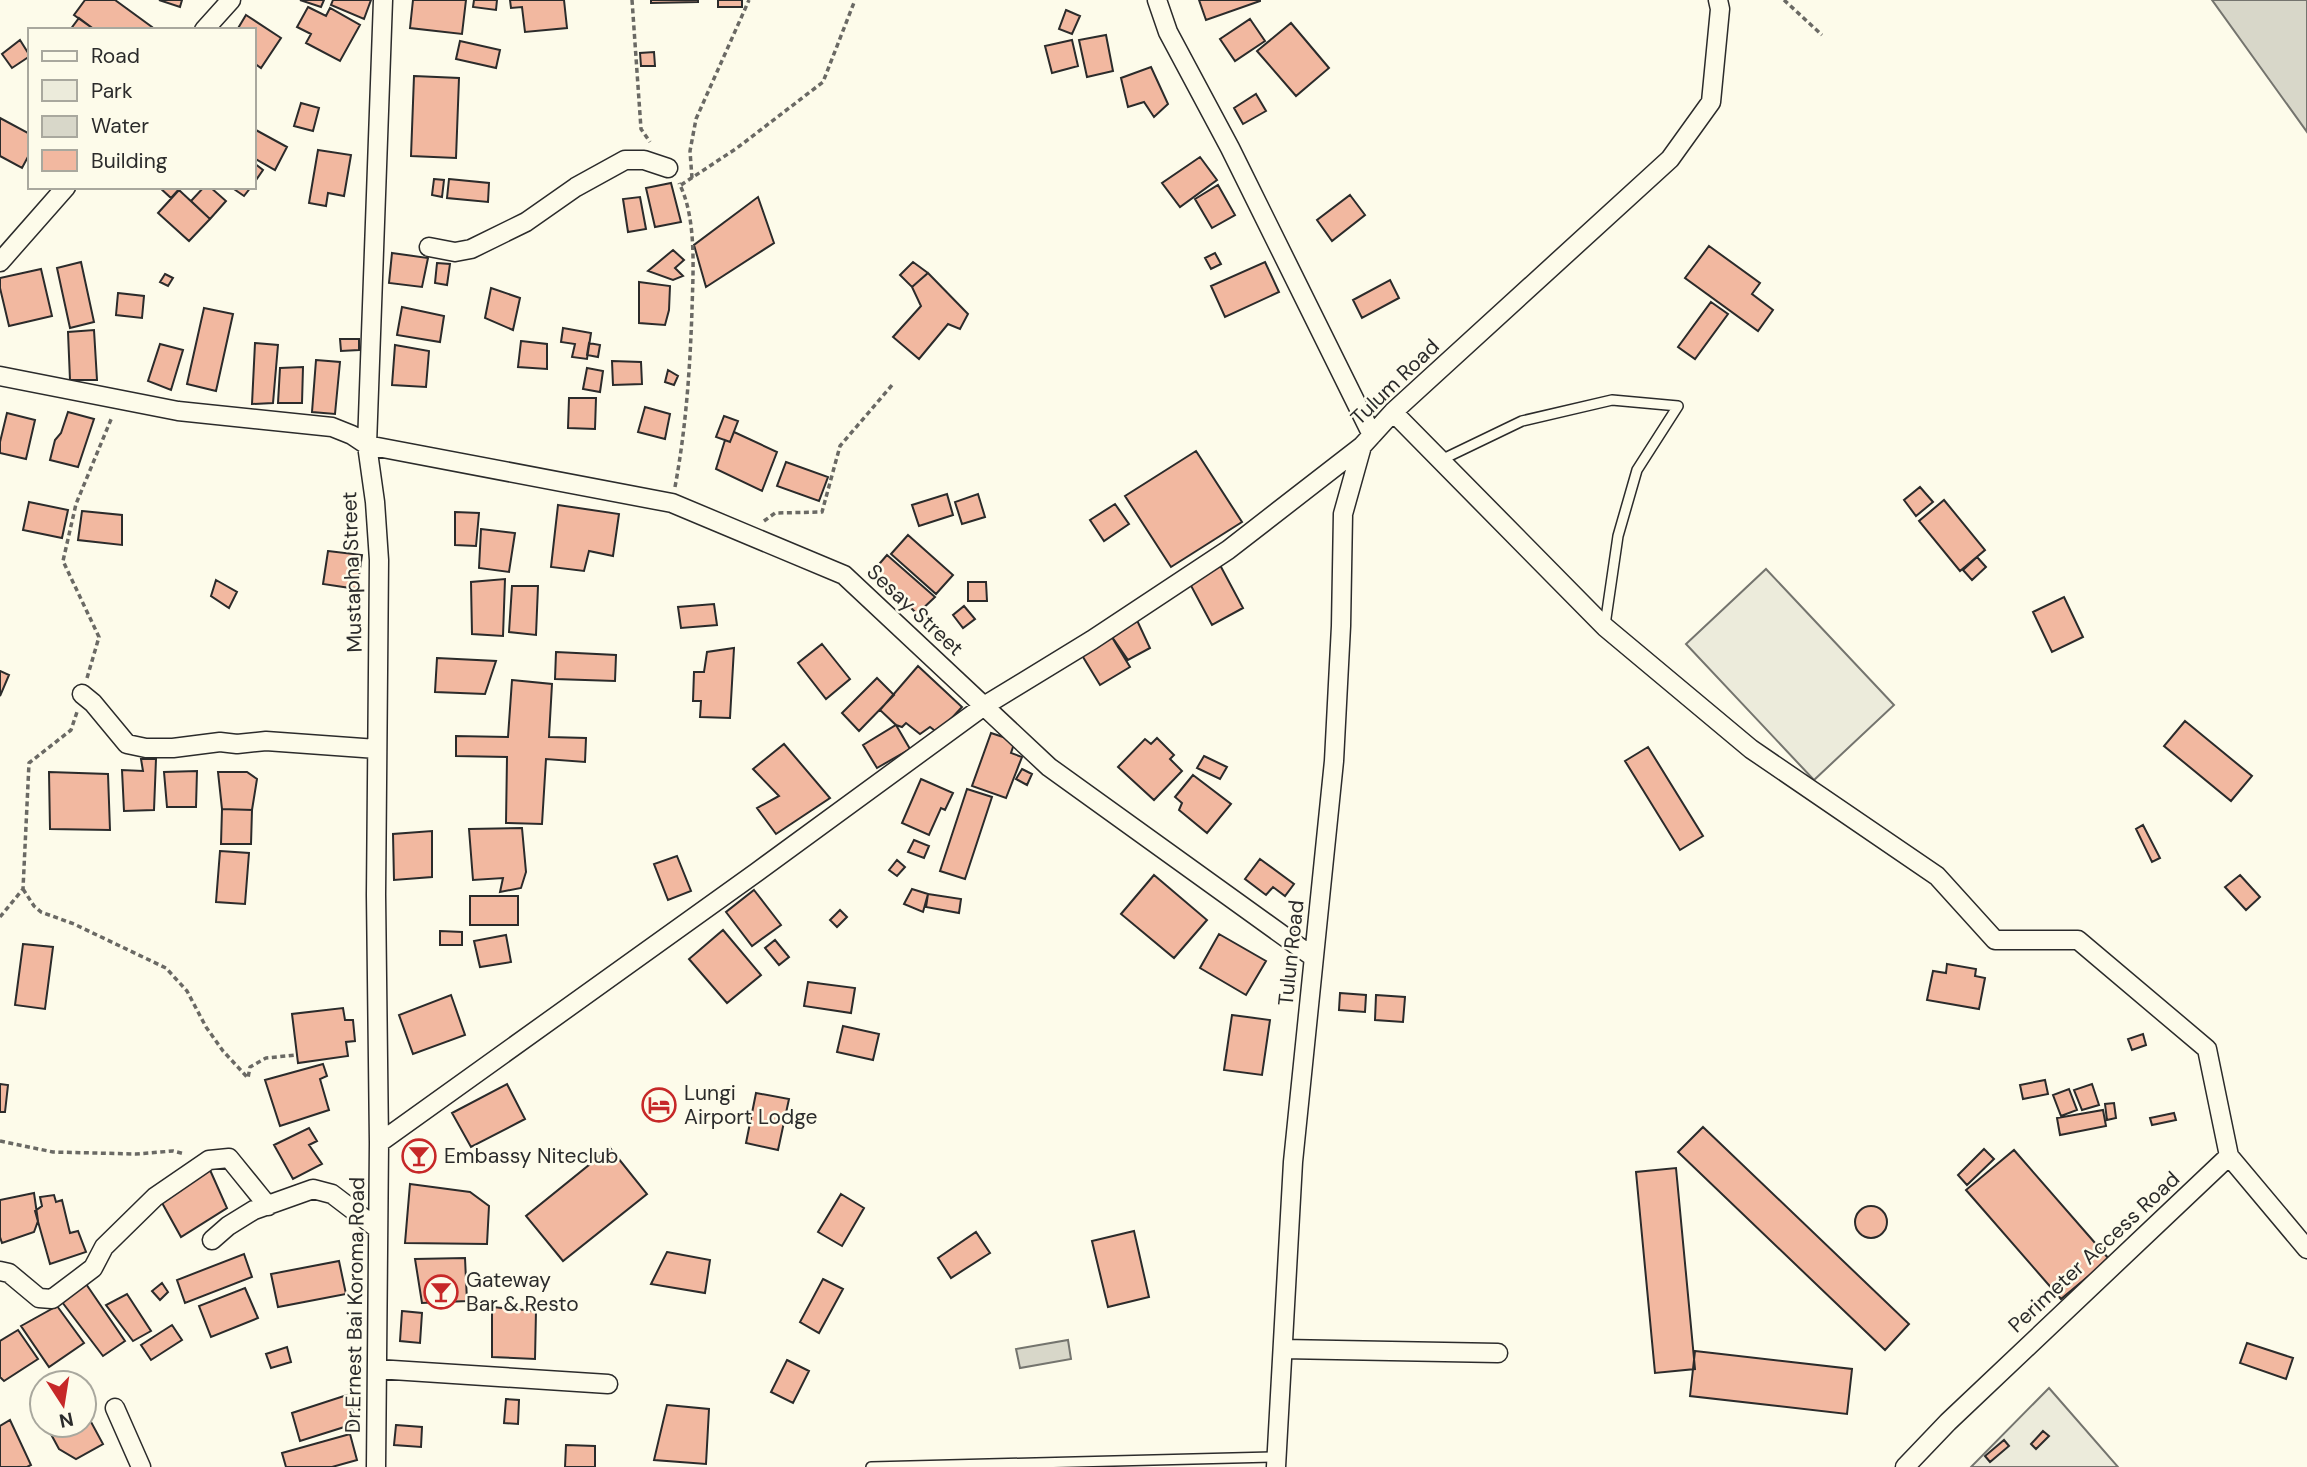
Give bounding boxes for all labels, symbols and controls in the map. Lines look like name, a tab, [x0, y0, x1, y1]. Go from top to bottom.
legend	[28, 28, 256, 189]
text: Road	[91, 42, 140, 70]
text: Park	[91, 77, 133, 105]
text: Water	[91, 112, 149, 140]
text: Building	[91, 147, 168, 175]
street label: Tulum Road	[1345, 333, 1445, 431]
street label: Mustapha Street	[335, 491, 369, 653]
street label: Sesay Street	[861, 558, 969, 662]
street label: Tulun Road	[1272, 899, 1310, 1007]
place label: Lungi Airport Lodge	[684, 1079, 817, 1131]
hotel icon: Lungi Airport Lodge	[640, 1086, 678, 1124]
bar icon: Embassy Niteclub	[400, 1137, 438, 1175]
place label: Embassy Niteclub	[444, 1142, 618, 1170]
street label: Perimeter Access Road	[2002, 1165, 2186, 1339]
street label: Dr.Ernest Bai Koroma Road	[339, 1177, 371, 1433]
place label: Gateway Bar & Resto	[466, 1266, 579, 1318]
bar icon: Gateway Bar & Resto	[422, 1273, 460, 1311]
north arrow	[28, 1369, 98, 1439]
text: N	[57, 1406, 76, 1434]

